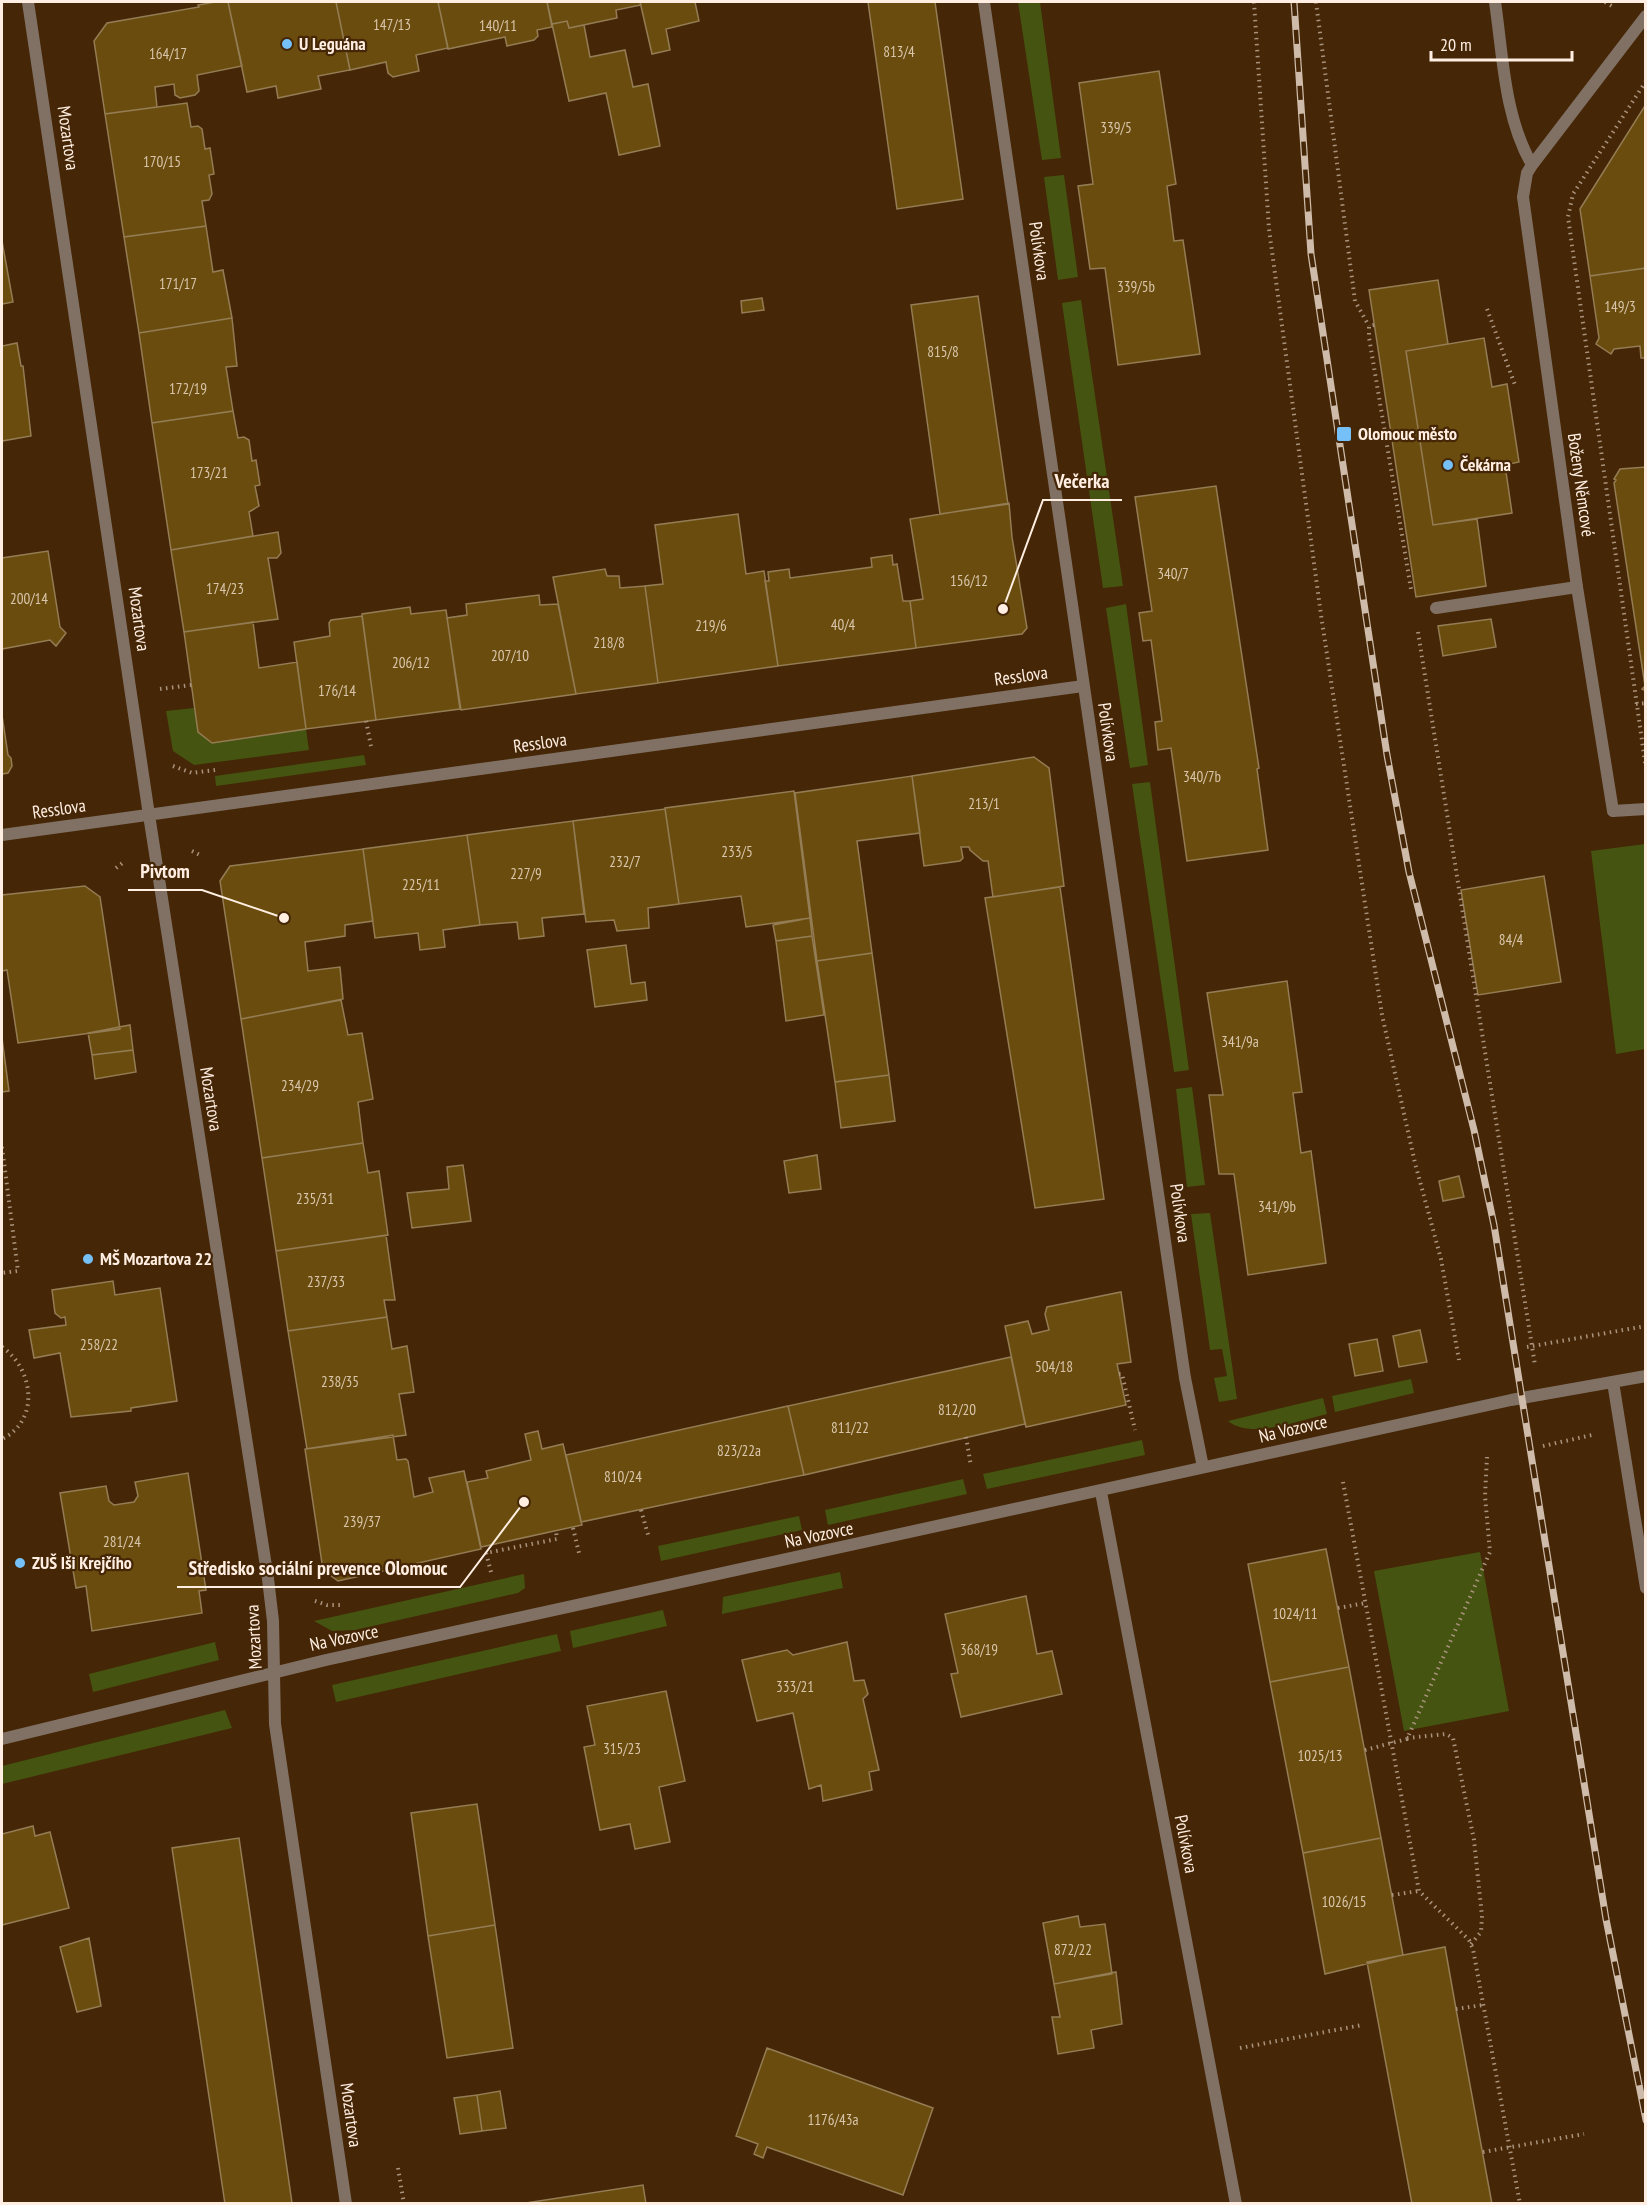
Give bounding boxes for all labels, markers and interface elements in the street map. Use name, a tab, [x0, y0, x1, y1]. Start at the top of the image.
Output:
house number: 147/13	[373, 15, 411, 34]
house number: 140/11	[479, 16, 517, 35]
scale bar	[1431, 24, 1572, 62]
place label: U Leguána	[299, 32, 366, 55]
text: 20 m	[1440, 33, 1472, 56]
marker: U Leguána	[280, 37, 294, 51]
house number: 813/4	[883, 42, 915, 61]
house number: 164/17	[149, 44, 187, 63]
street label: Mozartova	[53, 104, 84, 172]
house number: 339/5	[1100, 118, 1132, 137]
house number: 170/15	[143, 152, 181, 171]
street label: Polívkova	[1024, 220, 1055, 282]
house number: 171/17	[159, 274, 197, 293]
house number: 339/5b	[1117, 277, 1155, 296]
house number: 149/3	[1604, 297, 1636, 316]
house number: 815/8	[927, 342, 959, 361]
house number: 172/19	[169, 379, 207, 398]
place label: Olomouc město	[1358, 422, 1457, 445]
marker: Olomouc město	[1335, 425, 1353, 443]
street label: Boženy Němcové	[1563, 432, 1600, 538]
place label: Čekárna	[1460, 453, 1511, 476]
marker: Čekárna	[1441, 458, 1455, 472]
callout: Večerka	[1043, 462, 1122, 500]
house number: 173/21	[190, 463, 228, 482]
text: Večerka	[1053, 468, 1110, 494]
house number: 340/7	[1157, 564, 1189, 583]
house number: 156/12	[950, 571, 988, 590]
house number: 174/23	[206, 579, 244, 598]
street label: Mozartova	[124, 585, 155, 653]
house number: 200/14	[10, 589, 48, 608]
house number: 40/4	[831, 615, 856, 634]
house number: 219/6	[695, 616, 727, 635]
house number: 218/8	[593, 633, 625, 652]
house number: 207/10	[491, 646, 529, 665]
house number: 206/12	[392, 653, 430, 672]
street label: Resslova	[993, 660, 1049, 691]
house number: 176/14	[318, 681, 356, 700]
street label: Polívkova	[1093, 701, 1124, 763]
street label: Resslova	[512, 727, 568, 758]
house number: 340/7b	[1183, 767, 1221, 786]
street label: Resslova	[31, 793, 87, 824]
house number: 213/1	[968, 794, 1000, 813]
house number: 233/5	[721, 842, 753, 861]
callout: Pivtom	[128, 852, 202, 890]
house number: 232/7	[609, 852, 641, 871]
text: Pivtom	[140, 858, 190, 884]
house number: 227/9	[510, 864, 542, 883]
house number: 225/11	[402, 875, 440, 894]
house number: 84/4	[1499, 930, 1524, 949]
house number: 341/9a	[1221, 1032, 1259, 1051]
street label: Mozartova	[195, 1065, 228, 1133]
house number: 234/29	[281, 1076, 319, 1095]
street label: Polívkova	[1165, 1182, 1196, 1244]
house number: 235/31	[296, 1189, 334, 1208]
house number: 341/9b	[1258, 1197, 1296, 1216]
place label: MŠ Mozartova 22	[100, 1247, 212, 1270]
marker: MŠ Mozartova 22	[81, 1252, 95, 1266]
house number: 237/33	[307, 1272, 345, 1291]
house number: 258/22	[80, 1335, 118, 1354]
house number: 504/18	[1035, 1357, 1073, 1376]
house number: 238/35	[321, 1372, 359, 1391]
house number: 812/20	[938, 1400, 976, 1419]
street label: Na Vozovce	[1256, 1409, 1329, 1448]
house number: 811/22	[831, 1418, 869, 1437]
house number: 823/22a	[717, 1441, 761, 1460]
house number: 810/24	[604, 1467, 642, 1486]
house number: 239/37	[343, 1512, 381, 1531]
street label: Na Vozovce	[782, 1516, 855, 1553]
house number: 281/24	[103, 1532, 141, 1551]
callout: Středisko sociální prevence Olomouc	[177, 1549, 460, 1587]
place label: ZUŠ Iši Krejčího	[32, 1551, 132, 1574]
text: Středisko sociální prevence Olomouc	[188, 1555, 448, 1581]
marker: ZUŠ Iši Krejčího	[13, 1556, 27, 1570]
street label: Mozartova	[240, 1604, 267, 1670]
house number: 1024/11	[1273, 1604, 1317, 1623]
street label: Na Vozovce	[307, 1619, 380, 1656]
house number: 368/19	[960, 1640, 998, 1659]
house number: 333/21	[776, 1677, 814, 1696]
house number: 315/23	[603, 1739, 641, 1758]
house number: 1025/13	[1298, 1746, 1342, 1765]
street label: Polívkova	[1170, 1813, 1203, 1875]
house number: 1026/15	[1322, 1892, 1366, 1911]
house number: 872/22	[1054, 1940, 1092, 1959]
street label: Mozartova	[336, 2081, 367, 2149]
house number: 1176/43a	[808, 2110, 858, 2129]

